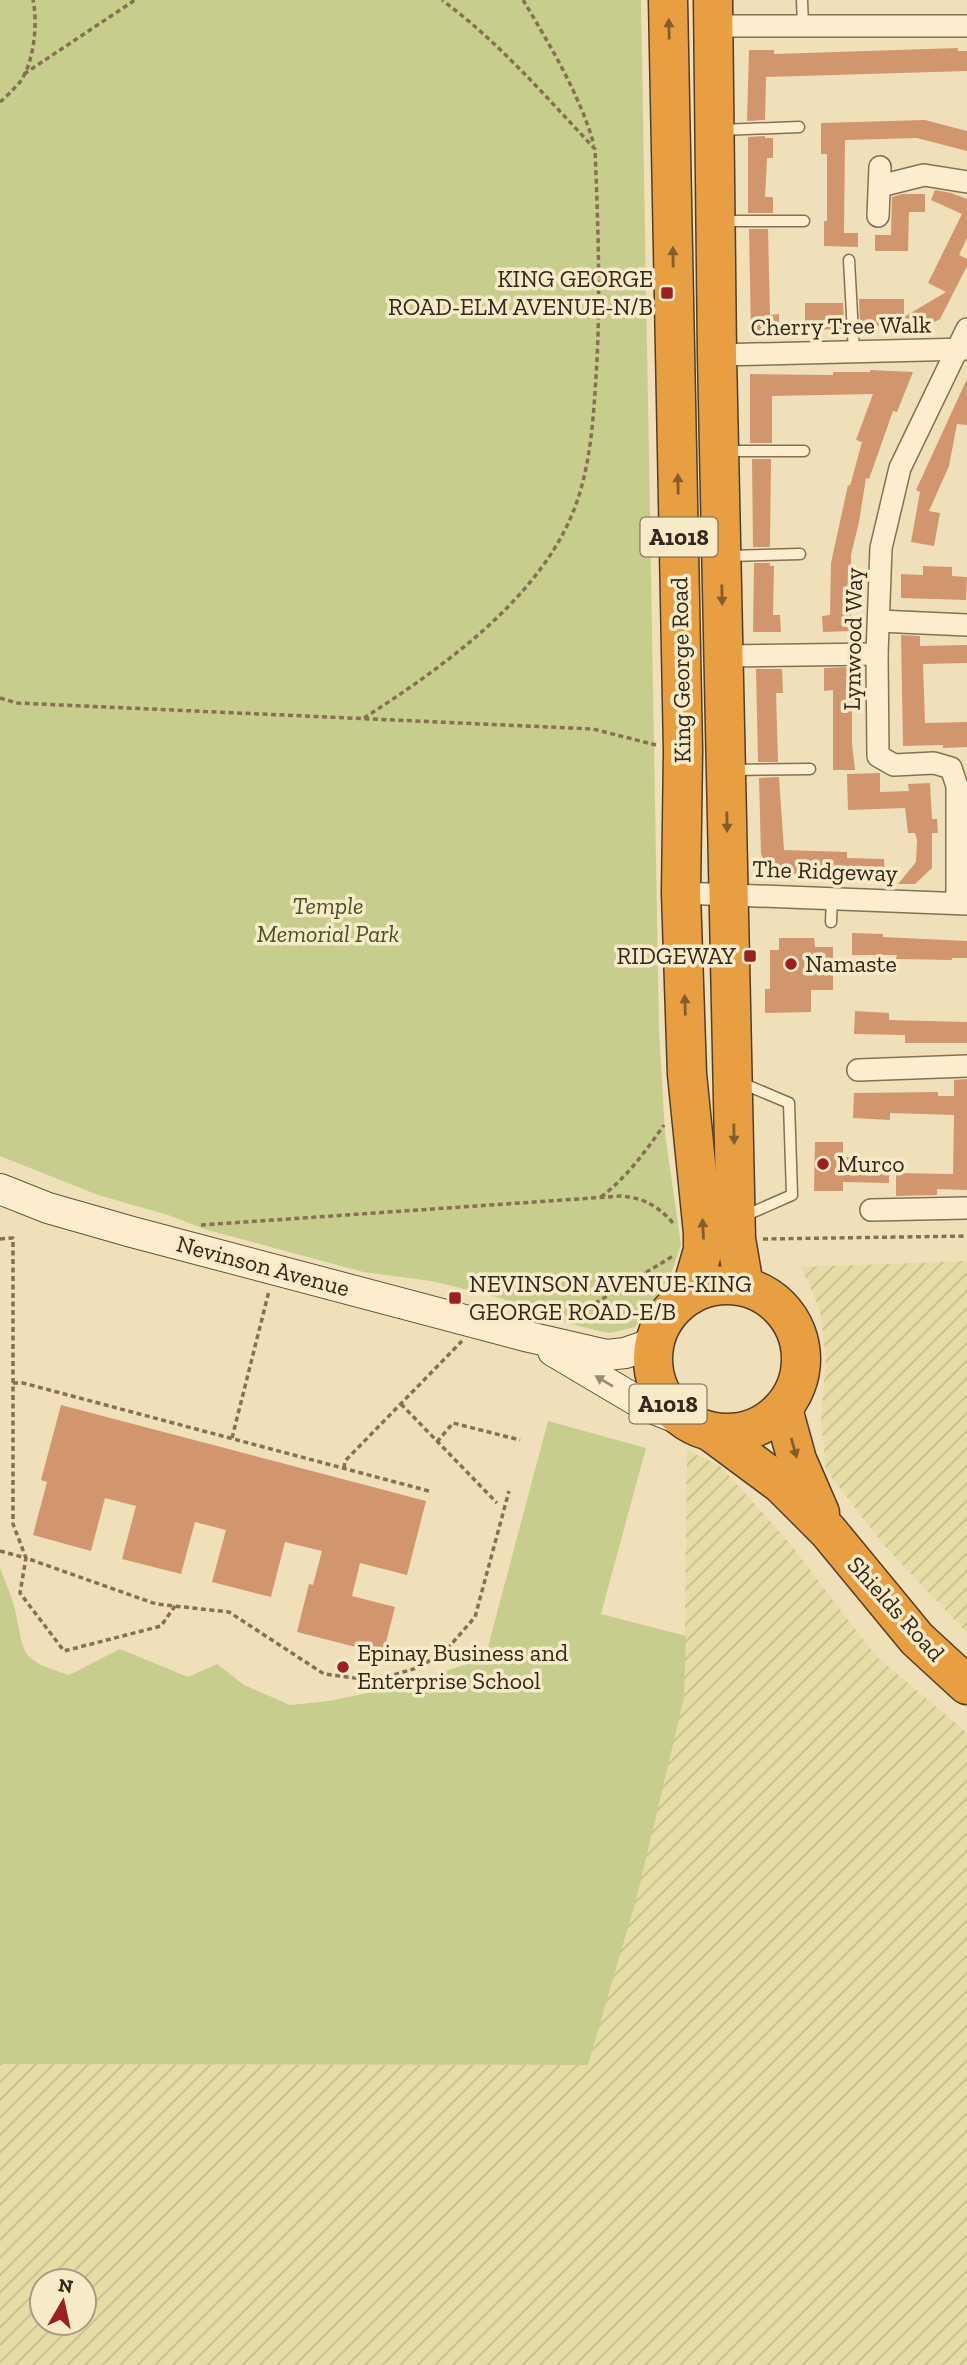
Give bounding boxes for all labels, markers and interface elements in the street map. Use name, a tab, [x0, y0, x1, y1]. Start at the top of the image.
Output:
one-way arrow	[663, 18, 675, 40]
one-way arrow	[667, 245, 679, 267]
place label: KING GEORGE ROAD-ELM AVENUE-N/B	[388, 264, 653, 321]
marker: KING GEORGE ROAD-ELM AVENUE-N/B	[659, 285, 675, 301]
street label: Cherry Tree Walk	[750, 309, 932, 342]
one-way arrow	[672, 473, 683, 495]
road number: A1018	[640, 517, 718, 556]
street label: Lynwood Way	[837, 567, 868, 711]
street label: King George Road	[664, 577, 697, 763]
one-way arrow	[717, 584, 728, 606]
one-way arrow	[721, 811, 732, 833]
street label: The Ridgeway	[752, 853, 899, 888]
park label: Temple Memorial Park	[257, 891, 400, 948]
place label: RIDGEWAY	[616, 941, 736, 970]
marker: RIDGEWAY	[742, 948, 758, 964]
place label: Namaste	[805, 949, 897, 978]
marker: Namaste	[783, 956, 799, 972]
one-way arrow	[679, 994, 691, 1016]
one-way arrow	[728, 1123, 740, 1145]
place label: Murco	[837, 1149, 905, 1178]
marker: Murco	[815, 1156, 831, 1172]
one-way arrow	[697, 1217, 708, 1239]
street label: Nevinson Avenue	[173, 1228, 353, 1303]
place label: NEVINSON AVENUE-KING GEORGE ROAD-E/B	[469, 1269, 752, 1326]
marker: NEVINSON AVENUE-KING GEORGE ROAD-E/B	[447, 1290, 463, 1306]
one-way arrow	[594, 1376, 614, 1388]
road number: A1018	[630, 1385, 706, 1424]
one-way arrow	[789, 1438, 800, 1460]
street label: Shields Road	[842, 1550, 951, 1667]
place label: Epinay Business and Enterprise School	[357, 1638, 568, 1695]
marker: Epinay Business and Enterprise School	[335, 1659, 351, 1675]
north arrow	[28, 2267, 98, 2337]
text: N	[57, 2273, 75, 2298]

